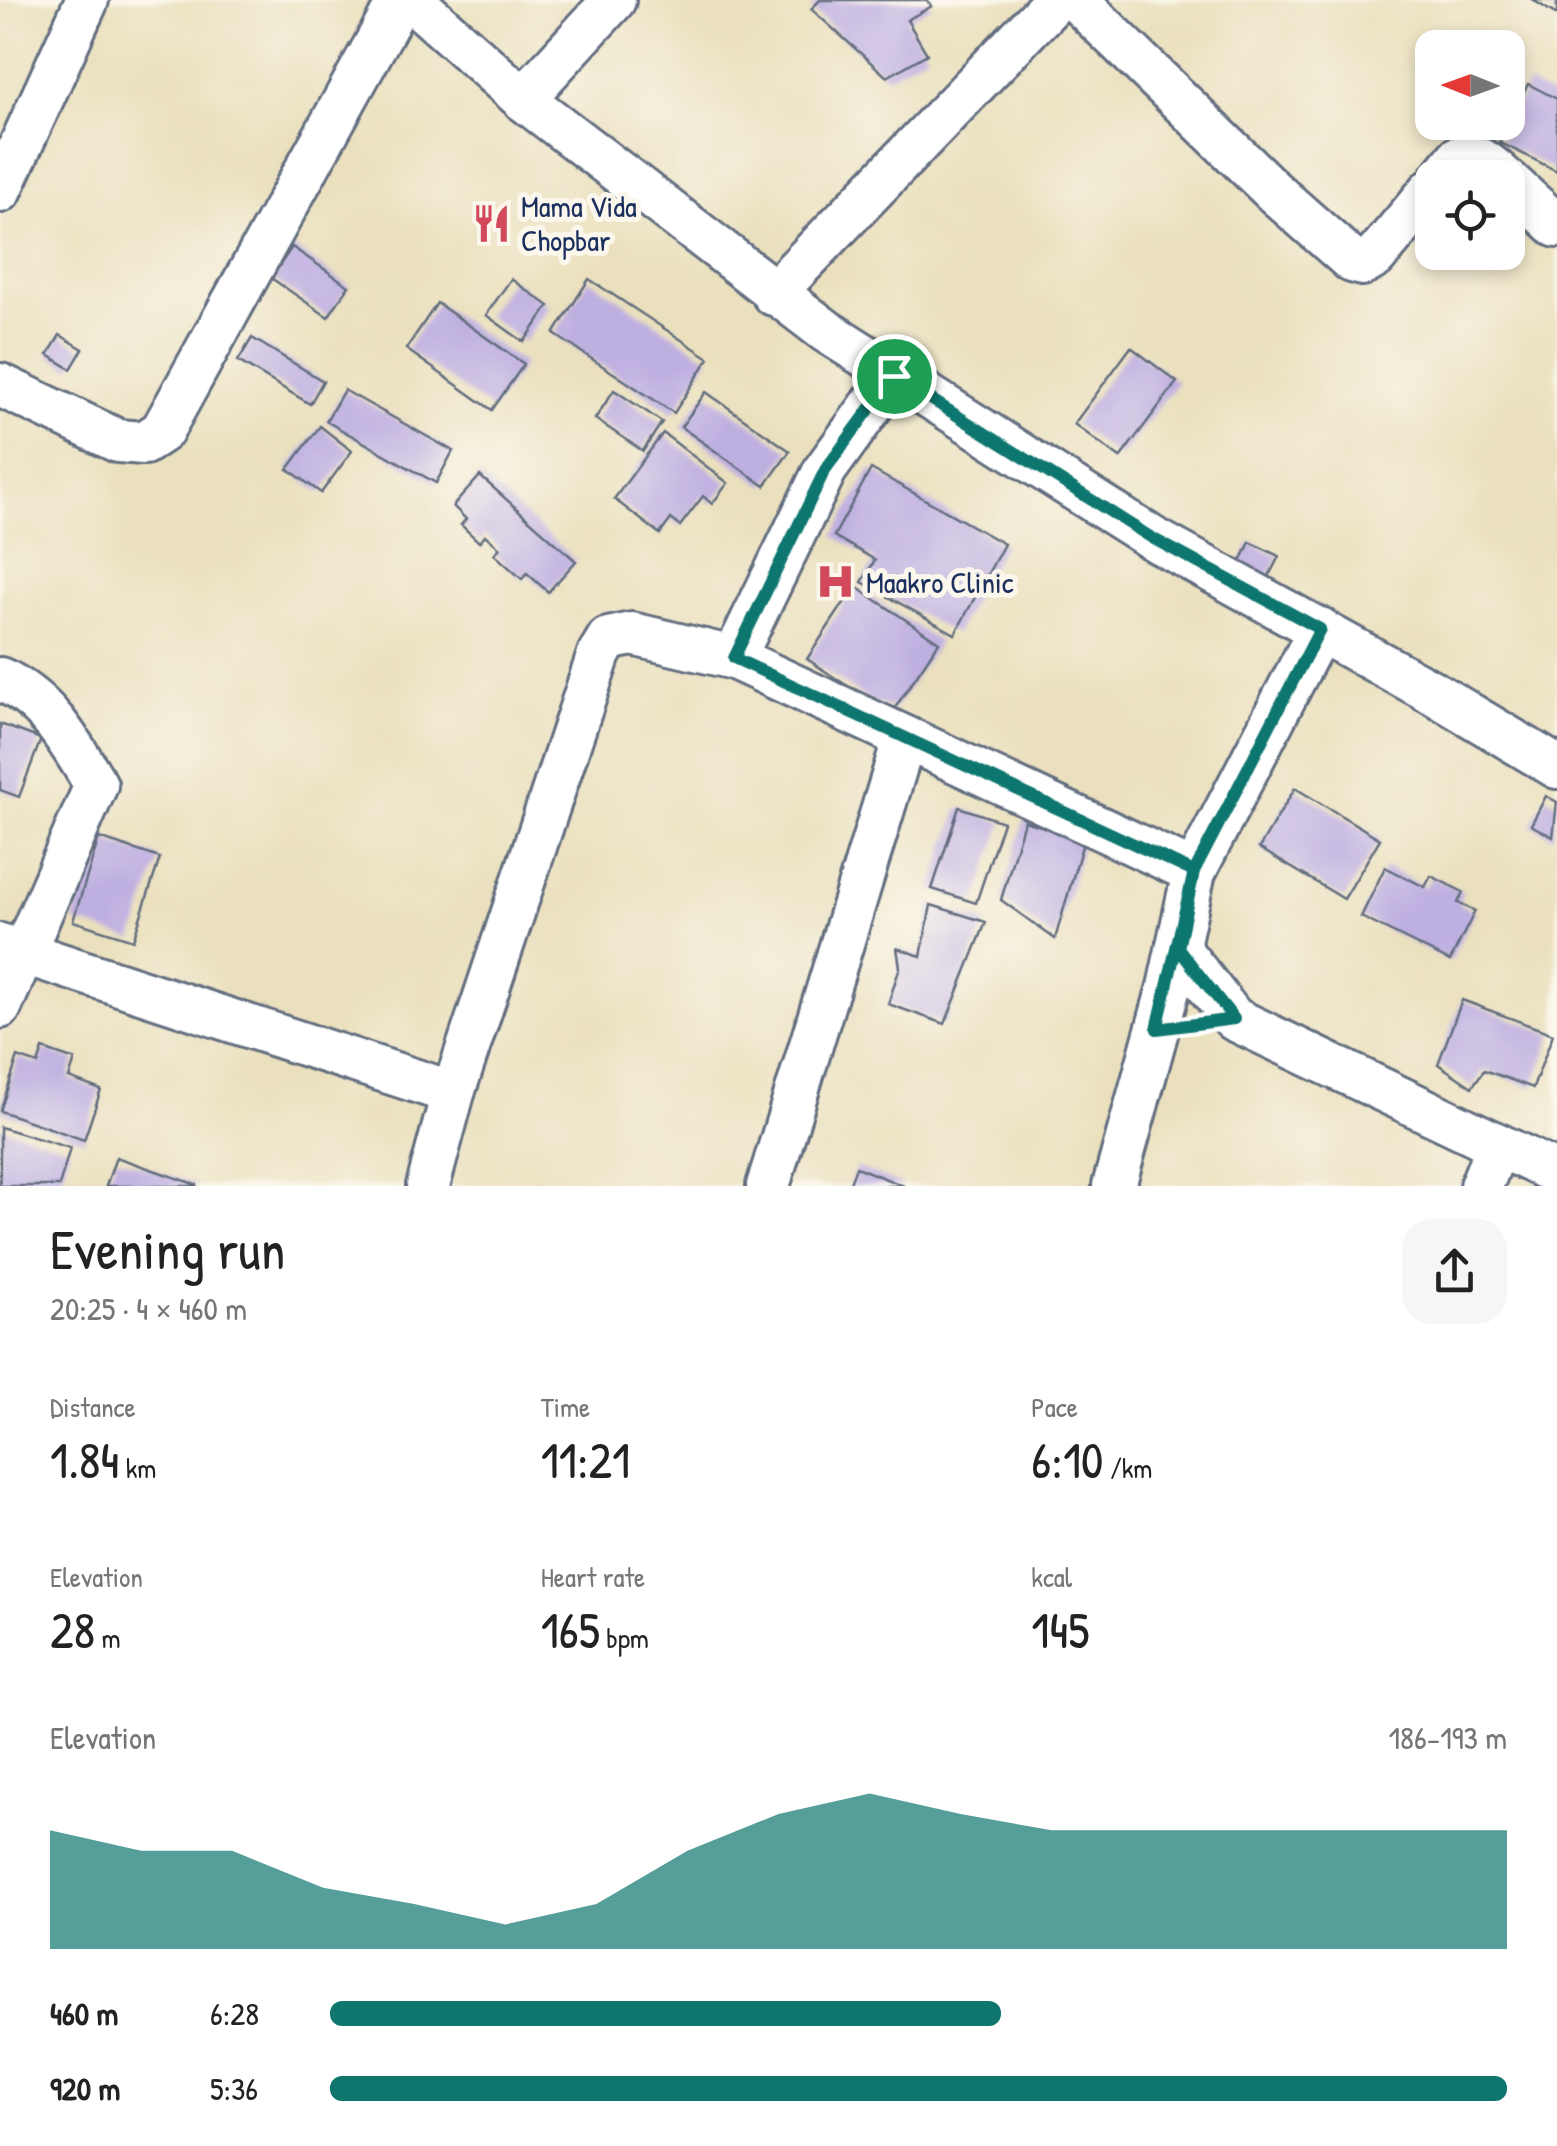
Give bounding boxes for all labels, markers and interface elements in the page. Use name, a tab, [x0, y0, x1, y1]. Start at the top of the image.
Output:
north arrow	[1415, 30, 1525, 140]
map controls	[1415, 30, 1525, 270]
button: locate	[1415, 160, 1525, 270]
place label: Mama Vida Chopbar	[521, 186, 637, 260]
restaurant icon: Mama Vida Chopbar	[470, 202, 512, 244]
pin	[852, 334, 937, 419]
icon: arrive	[867, 349, 922, 404]
hospital icon: Maakro Clinic	[815, 561, 857, 603]
place label: Maakro Clinic	[866, 562, 1014, 602]
text: Evening run	[50, 1212, 285, 1286]
button: share	[1402, 1219, 1507, 1324]
text: 20:25 · 4 × 460 m	[50, 1287, 247, 1330]
text: Distance	[50, 1388, 136, 1426]
text: Time	[541, 1388, 590, 1426]
text: Pace	[1031, 1388, 1078, 1426]
text: 1.84	[50, 1426, 119, 1494]
text: 11:21	[541, 1426, 630, 1494]
text: 6:10	[1031, 1426, 1103, 1494]
text: km	[119, 1449, 156, 1487]
text: /km	[1103, 1449, 1152, 1487]
text: Elevation	[50, 1558, 143, 1596]
text: Heart rate	[541, 1558, 645, 1596]
text: kcal	[1031, 1558, 1072, 1596]
text: 28	[50, 1596, 95, 1664]
text: 165	[541, 1596, 600, 1664]
text: 145	[1031, 1596, 1089, 1664]
text: m	[95, 1619, 121, 1657]
text: bpm	[600, 1619, 649, 1657]
text: Elevation	[50, 1716, 156, 1759]
text: 186–193 m	[1389, 1716, 1507, 1759]
text: 460 m	[50, 1992, 118, 2035]
text: 6:28	[210, 1992, 259, 2035]
text: 920 m	[50, 2067, 120, 2110]
text: 5:36	[210, 2067, 258, 2110]

